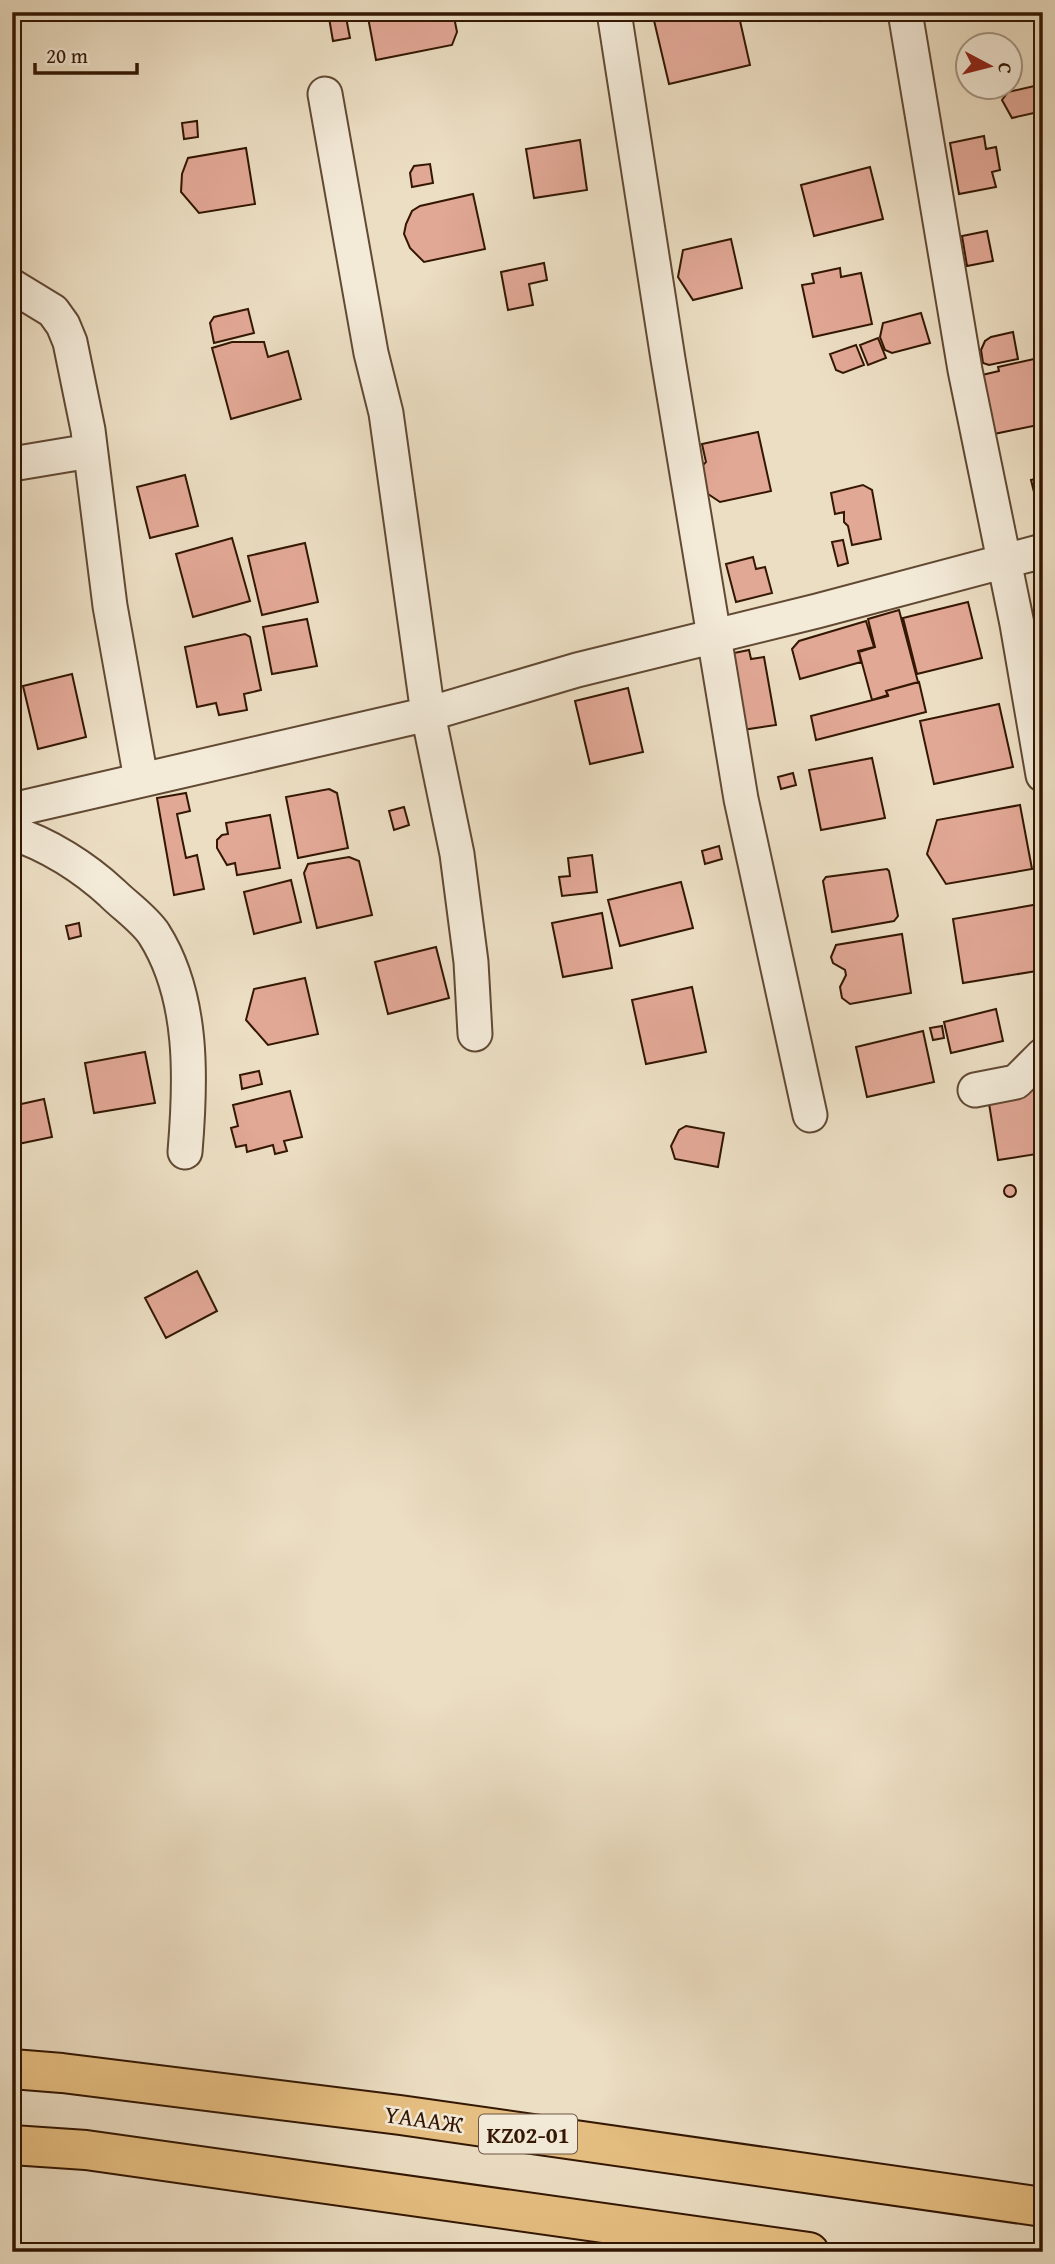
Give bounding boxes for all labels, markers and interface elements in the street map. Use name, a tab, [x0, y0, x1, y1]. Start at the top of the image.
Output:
scale bar	[35, 32, 136, 76]
north arrow	[954, 32, 1024, 102]
text: 20 m	[46, 40, 88, 71]
text: С	[991, 61, 1020, 75]
street label: ҮАААЖ	[382, 2096, 466, 2142]
road number: KZ02-01	[479, 2114, 577, 2154]

